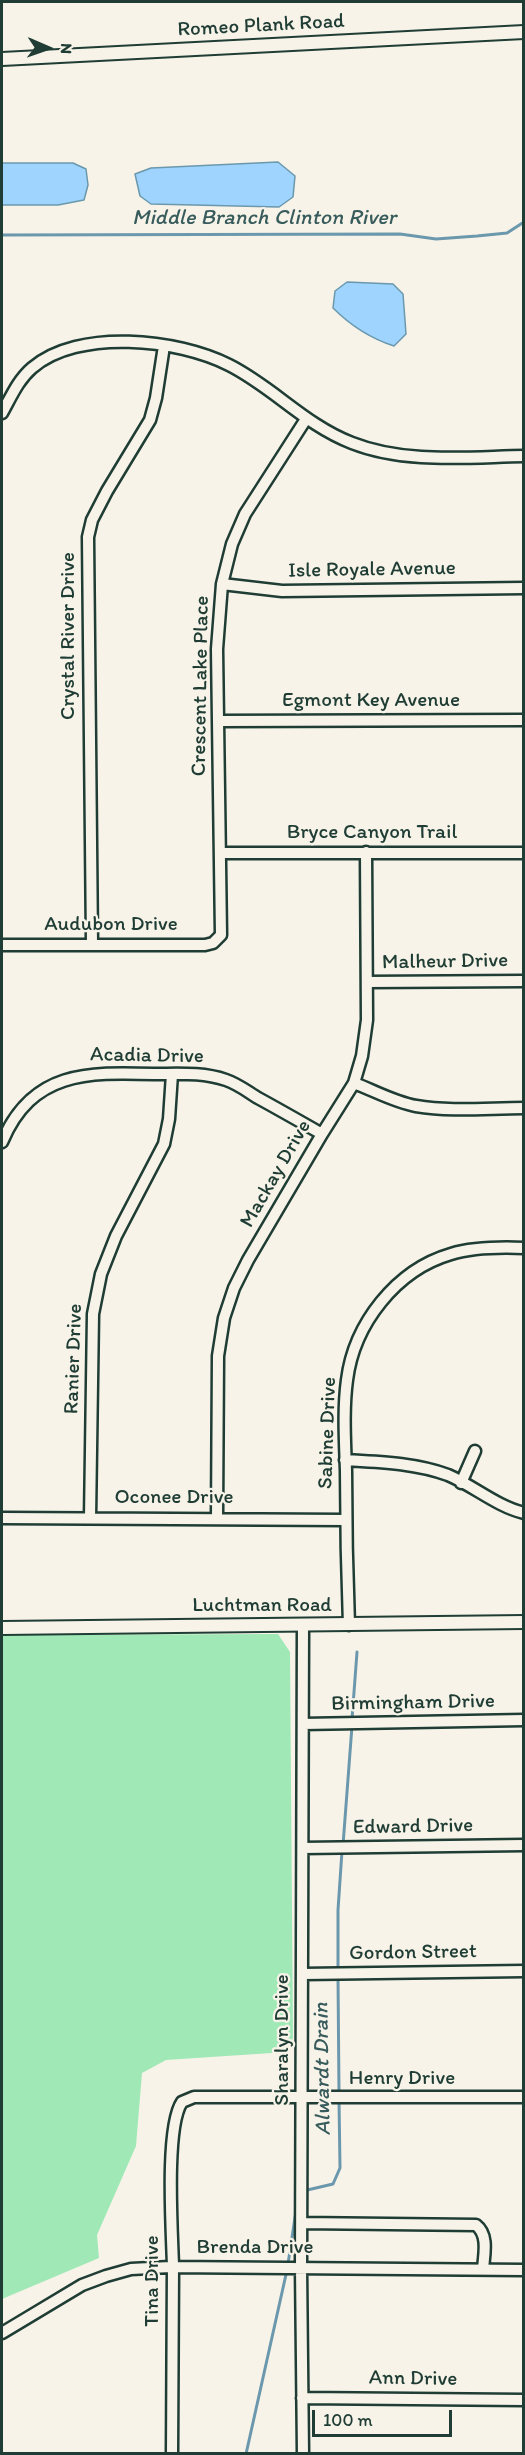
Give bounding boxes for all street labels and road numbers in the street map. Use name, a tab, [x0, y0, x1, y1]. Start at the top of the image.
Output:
street label: Romeo Plank Road	[177, 9, 345, 43]
street label: Crystal River Drive	[56, 552, 82, 720]
street label: Isle Royale Avenue	[288, 556, 456, 584]
street label: Crescent Lake Place	[187, 595, 215, 777]
street label: Egmont Key Avenue	[282, 688, 460, 714]
street label: Bryce Canyon Trail	[287, 820, 457, 846]
street label: Audubon Drive	[44, 912, 178, 938]
street label: Malheur Drive	[382, 948, 508, 976]
street label: Acadia Drive	[90, 1042, 204, 1070]
street label: Mackay Drive	[235, 1116, 317, 1232]
street label: Ranier Drive	[59, 1303, 89, 1415]
street label: Sabine Drive	[313, 1376, 343, 1490]
street label: Oconee Drive	[114, 1485, 234, 1511]
street label: Luchtman Road	[192, 1593, 332, 1619]
street label: Birmingham Drive	[331, 1689, 495, 1717]
street label: Edward Drive	[353, 1813, 473, 1841]
street label: Gordon Street	[349, 1939, 477, 1967]
street label: Sharalyn Drive	[270, 1974, 296, 2106]
street label: Henry Drive	[349, 2066, 455, 2092]
street label: Tina Drive	[140, 2235, 166, 2327]
street label: Brenda Drive	[197, 2235, 313, 2261]
street label: Ann Drive	[369, 2366, 457, 2392]

